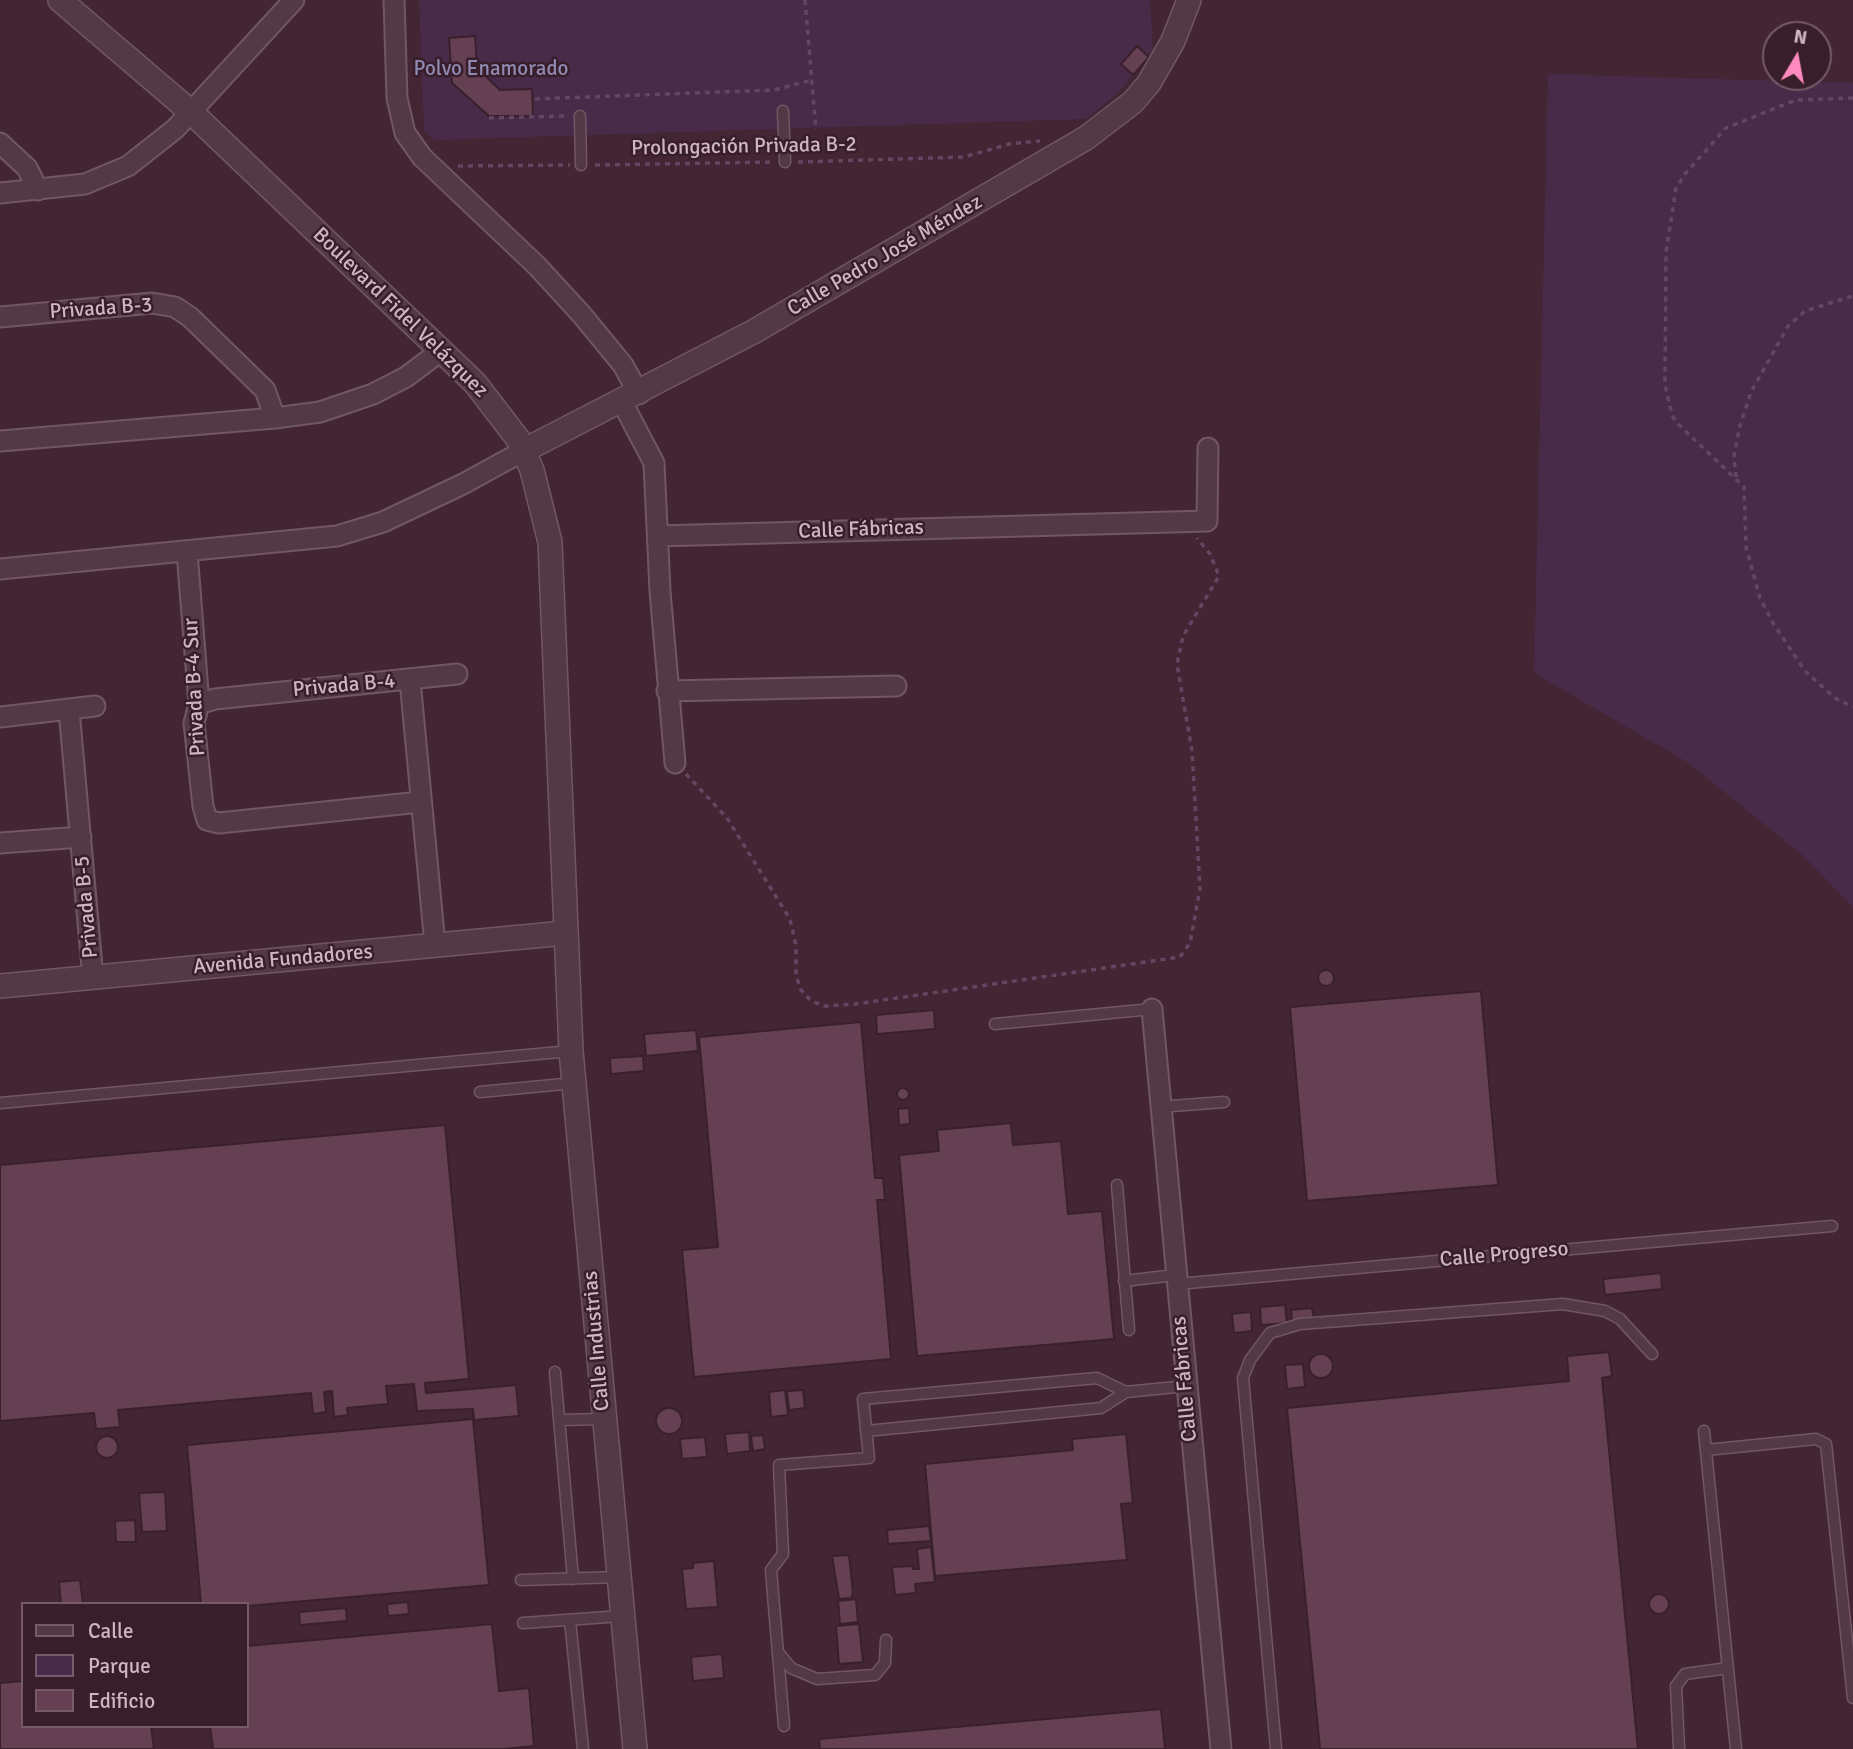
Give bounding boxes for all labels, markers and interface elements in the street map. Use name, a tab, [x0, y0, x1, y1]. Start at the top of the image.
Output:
north arrow	[1762, 21, 1832, 91]
text: N	[1792, 24, 1809, 50]
park label: Polvo Enamorado	[414, 56, 568, 82]
street label: Prolongación Privada B-2	[631, 132, 857, 162]
street label: Calle Pedro José Méndez	[783, 190, 987, 322]
street label: Boulevard Fidel Velázquez	[307, 223, 493, 403]
street label: Privada B-3	[49, 293, 153, 325]
street label: Calle Fábricas	[798, 515, 924, 545]
street label: Privada B-4 Sur	[179, 617, 211, 757]
street label: Privada B-4	[292, 669, 396, 703]
street label: Privada B-5	[70, 855, 104, 959]
street label: Avenida Fundadores	[192, 940, 374, 980]
street label: Calle Progreso	[1439, 1237, 1569, 1273]
street label: Calle Industrias	[578, 1270, 616, 1412]
street label: Calle Fábricas	[1167, 1315, 1203, 1443]
legend	[21, 1602, 248, 1728]
text: Calle	[88, 1618, 134, 1644]
text: Parque	[88, 1653, 151, 1679]
text: Edificio	[88, 1688, 155, 1714]

